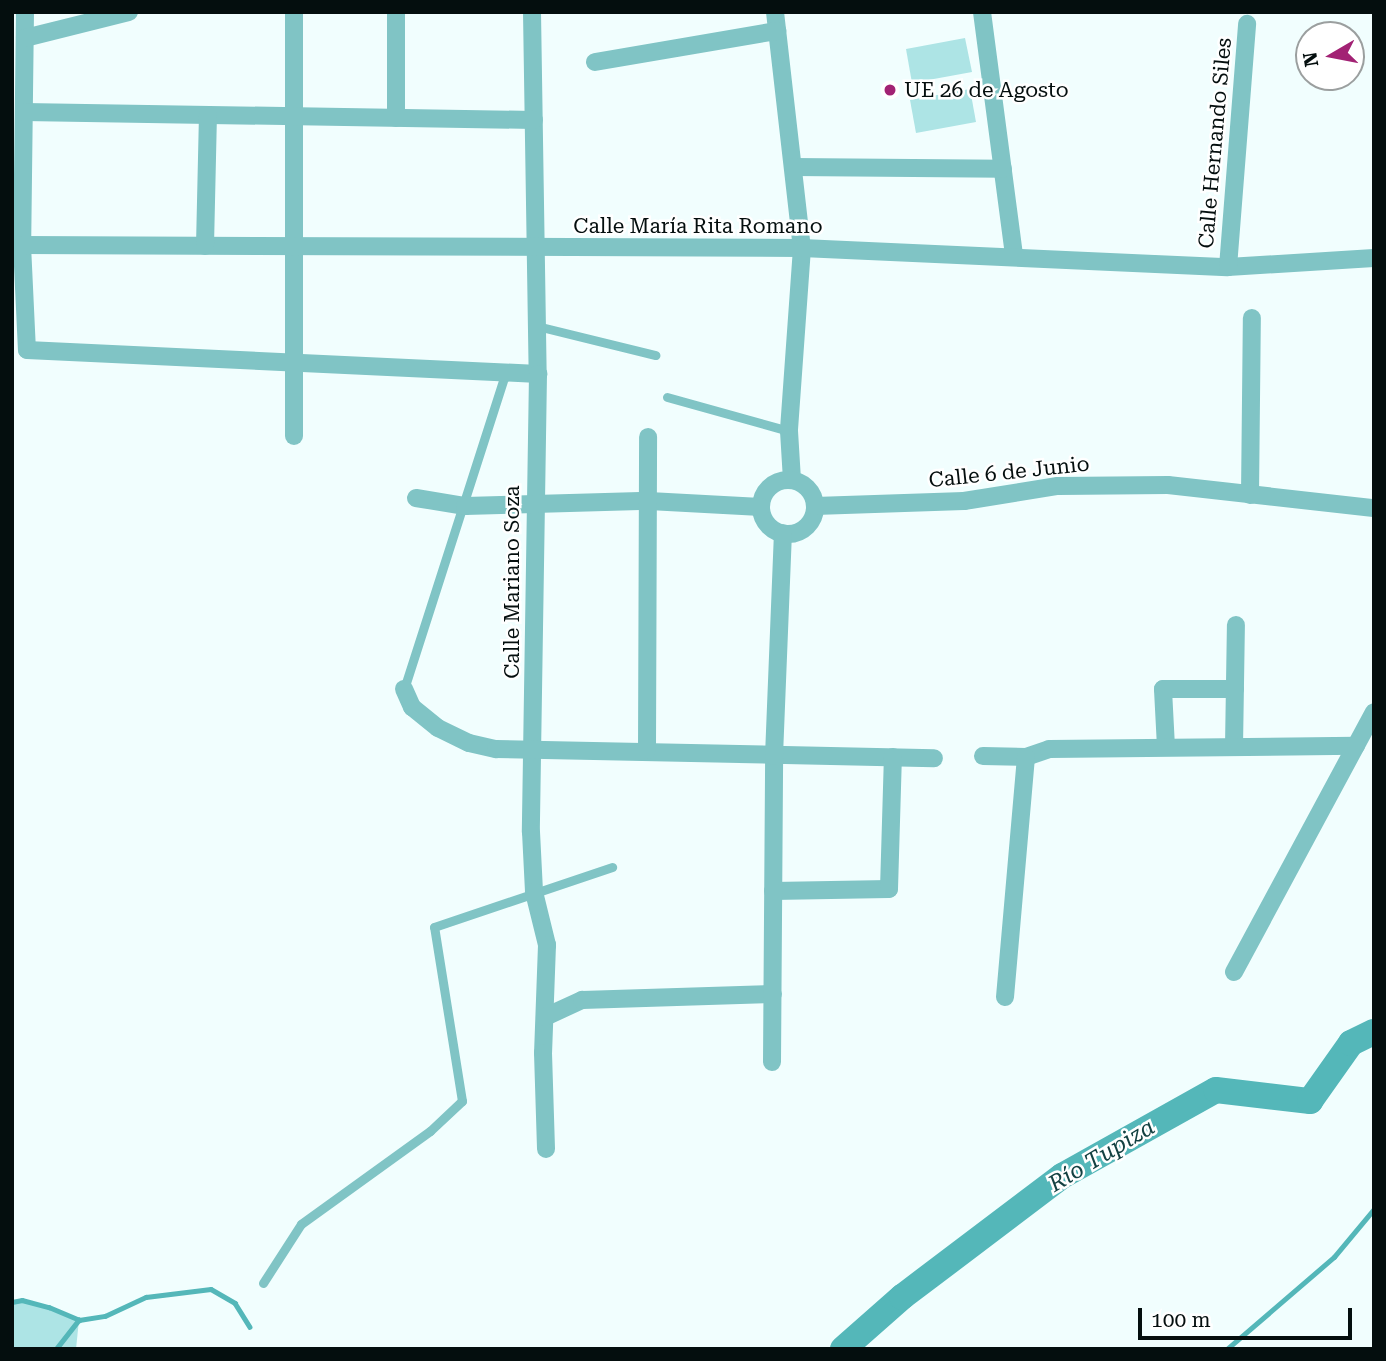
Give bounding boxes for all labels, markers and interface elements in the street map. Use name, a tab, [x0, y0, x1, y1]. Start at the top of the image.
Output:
north arrow	[1295, 21, 1365, 91]
street label: Calle Hernando Siles	[1193, 36, 1237, 250]
text: N	[1298, 50, 1323, 69]
place label: UE 26 de Agosto	[904, 77, 1069, 103]
marker: UE 26 de Agosto	[882, 82, 898, 98]
street label: Calle María Rita Romano	[573, 213, 823, 239]
street label: Calle 6 de Junio	[927, 451, 1091, 493]
street label: Calle Mariano Soza	[499, 485, 525, 679]
water label: Río Tupiza	[1044, 1114, 1160, 1198]
scale bar	[1141, 1294, 1354, 1338]
text: 100 m	[1151, 1308, 1211, 1332]

